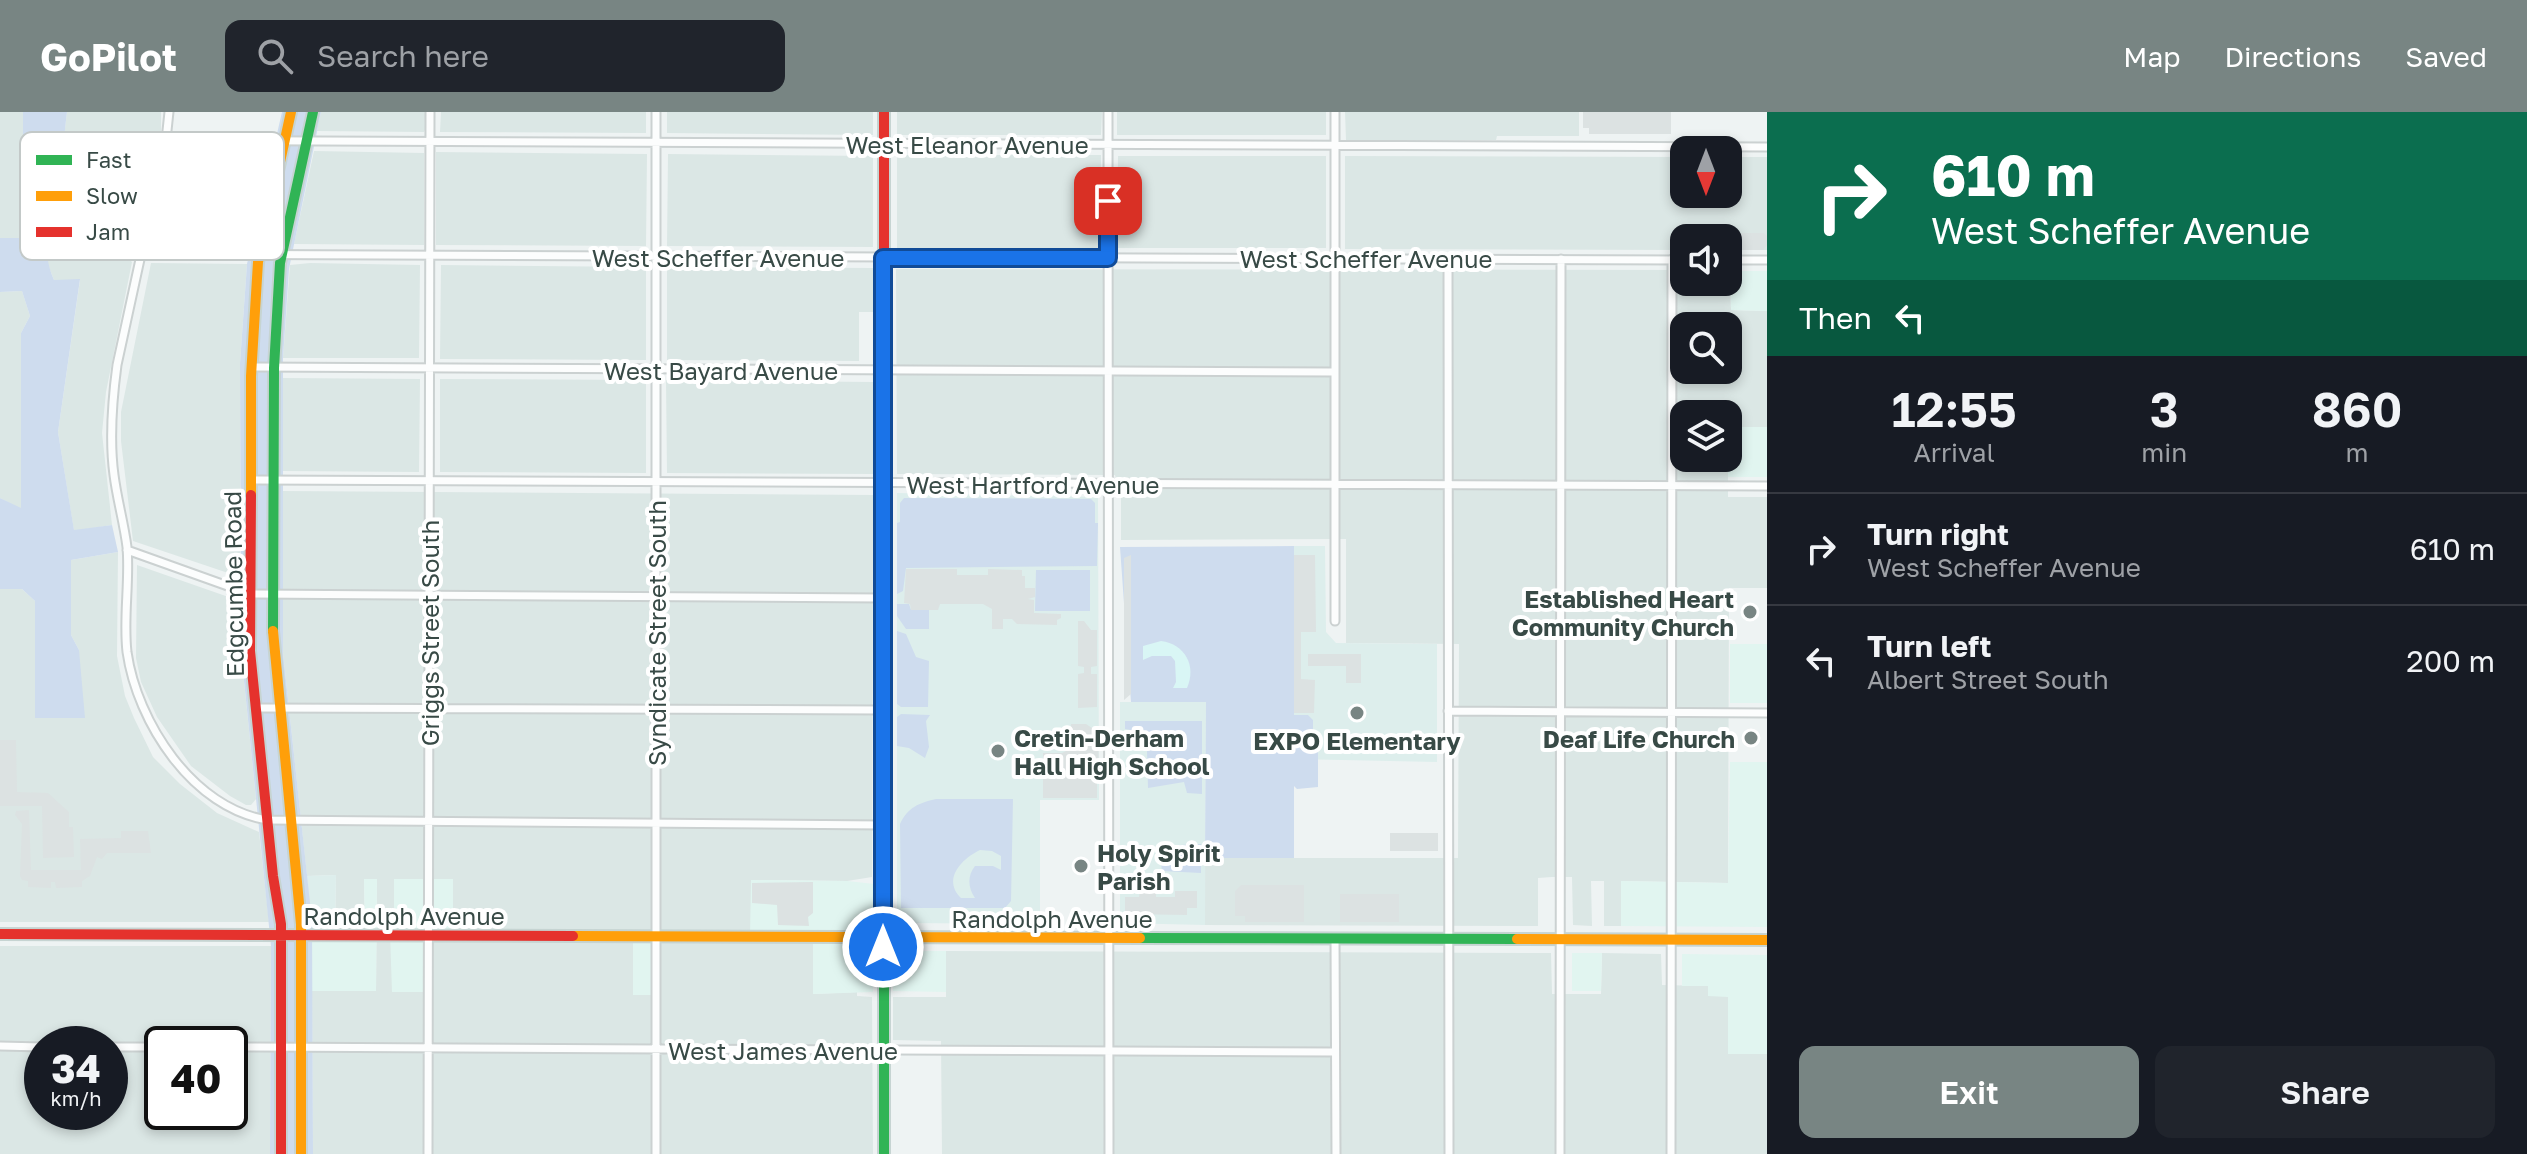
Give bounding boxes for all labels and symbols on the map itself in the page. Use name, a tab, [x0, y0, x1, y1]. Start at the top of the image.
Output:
street label: West Eleanor Avenue	[845, 130, 1089, 159]
legend	[20, 132, 284, 260]
north arrow	[1670, 136, 1742, 208]
text: Fast	[86, 146, 132, 173]
pin	[1074, 167, 1142, 235]
text: Slow	[86, 182, 138, 209]
text: Jam	[86, 218, 130, 245]
street label: West Scheffer Avenue	[592, 243, 844, 272]
street label: West Scheffer Avenue	[1240, 244, 1492, 273]
street label: West Bayard Avenue	[604, 356, 838, 385]
street label: West Hartford Avenue	[906, 470, 1160, 499]
street label: Edgcumbe Road	[217, 491, 249, 677]
street label: Syndicate Street South	[642, 500, 671, 766]
street label: Griggs Street South	[415, 520, 444, 746]
place label: Established Heart Community Church	[1512, 584, 1734, 641]
marker: Established Heart Community Church	[1741, 603, 1759, 621]
marker: EXPO Elementary	[1348, 704, 1366, 722]
place label: Cretin-Derham Hall High School	[1014, 723, 1210, 780]
place label: Deaf Life Church	[1543, 724, 1735, 753]
place label: EXPO Elementary	[1253, 726, 1461, 755]
marker: Deaf Life Church	[1742, 729, 1760, 747]
marker: Cretin-Derham Hall High School	[989, 742, 1007, 760]
place label: Holy Spirit Parish	[1097, 838, 1221, 895]
marker: Holy Spirit Parish	[1072, 857, 1090, 875]
street label: Randolph Avenue	[303, 901, 505, 930]
street label: Randolph Avenue	[951, 904, 1153, 933]
position arrow	[841, 905, 925, 989]
speed limit sign: 40	[144, 1026, 248, 1130]
street label: West James Avenue	[668, 1036, 898, 1065]

